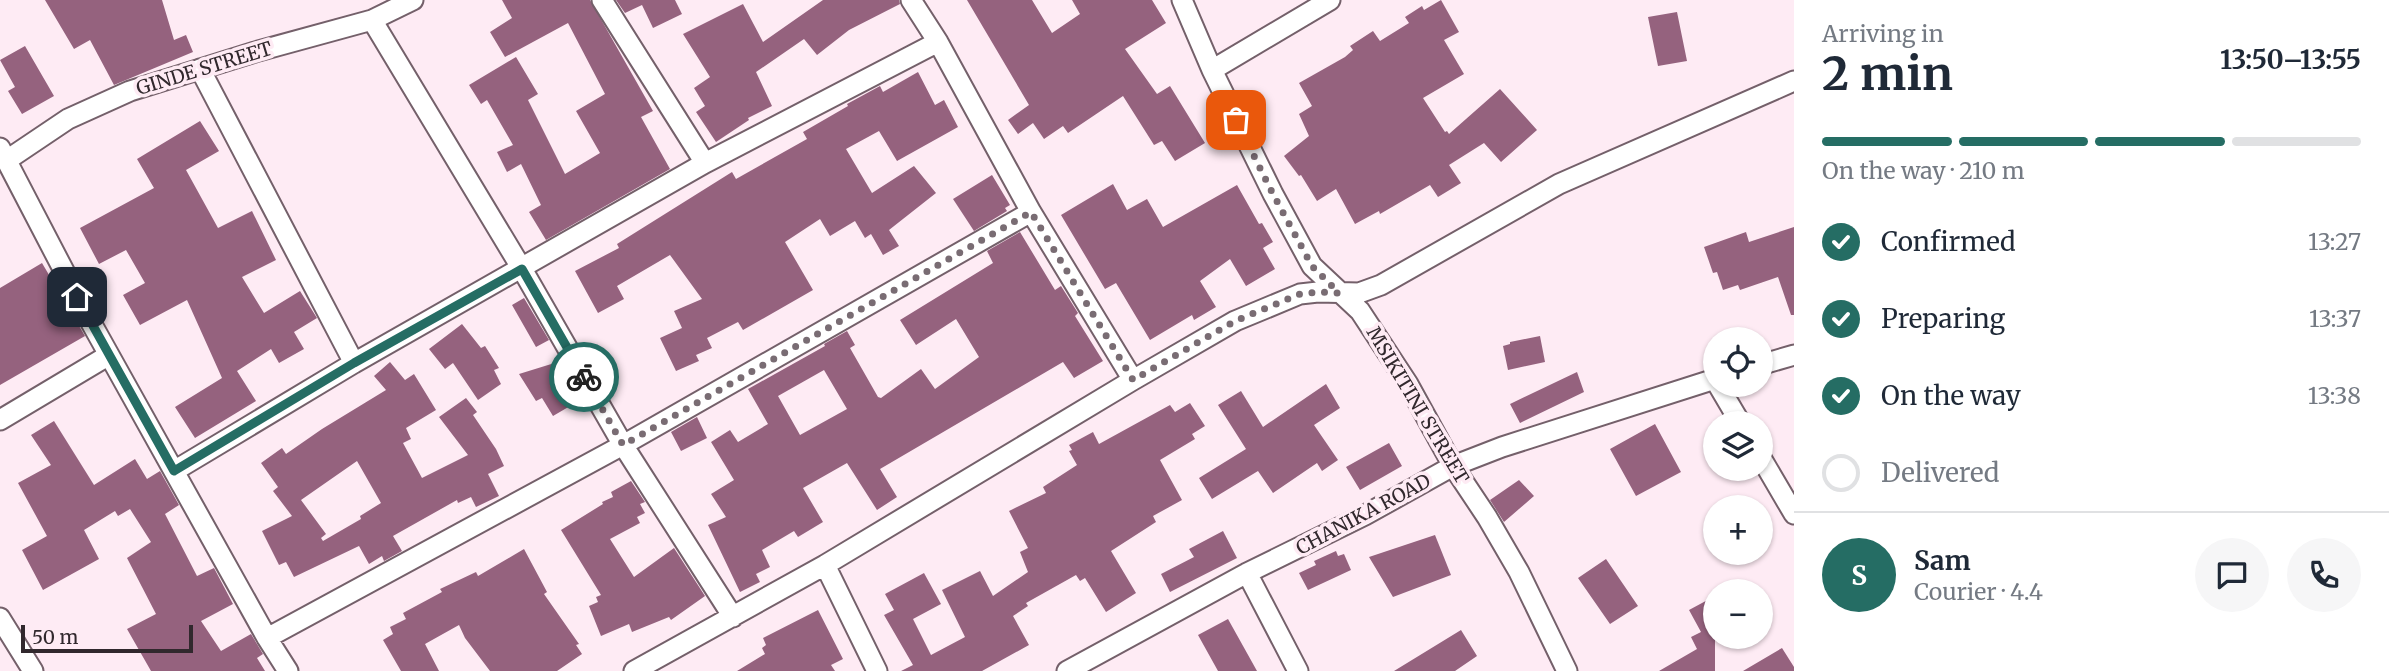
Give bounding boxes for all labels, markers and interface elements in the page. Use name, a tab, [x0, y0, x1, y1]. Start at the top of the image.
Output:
text: Arriving in	[1822, 19, 1944, 48]
street label: GINDE STREET	[133, 36, 275, 100]
text: 13:50–13:55	[2220, 43, 2361, 76]
text: 2 min	[1822, 45, 1953, 103]
pin	[1206, 90, 1266, 150]
icon: bag	[1217, 101, 1255, 139]
text: On the way · 210 m	[1822, 156, 2025, 185]
icon: check	[1822, 223, 1860, 261]
text: Confirmed	[1881, 225, 2016, 258]
text: 13:27	[2308, 227, 2361, 256]
pin	[47, 267, 107, 327]
icon: home	[58, 278, 96, 316]
icon: check	[1822, 300, 1860, 338]
text: Preparing	[1881, 302, 2005, 335]
text: 13:37	[2309, 304, 2361, 333]
street label: MSIKITINI STREET	[1362, 322, 1474, 488]
map controls	[1703, 327, 1773, 649]
button: locate	[1703, 327, 1773, 397]
courier	[549, 342, 619, 412]
icon: bike	[565, 358, 603, 396]
icon: check	[1822, 377, 1860, 415]
text: On the way	[1881, 379, 2021, 412]
text: 13:38	[2308, 381, 2361, 410]
button: layers	[1703, 411, 1773, 481]
text: Delivered	[1881, 456, 2000, 489]
street label: CHANIKA ROAD	[1292, 468, 1434, 560]
button: +	[1703, 495, 1773, 565]
button: chat	[2195, 538, 2269, 612]
button: phone	[2287, 538, 2361, 612]
text: Sam	[1914, 544, 1971, 577]
text: S	[1851, 559, 1867, 592]
text: Courier · 4.4	[1914, 577, 2043, 606]
button: −	[1703, 579, 1773, 649]
scale bar	[21, 622, 192, 654]
text: 50 m	[32, 625, 78, 649]

